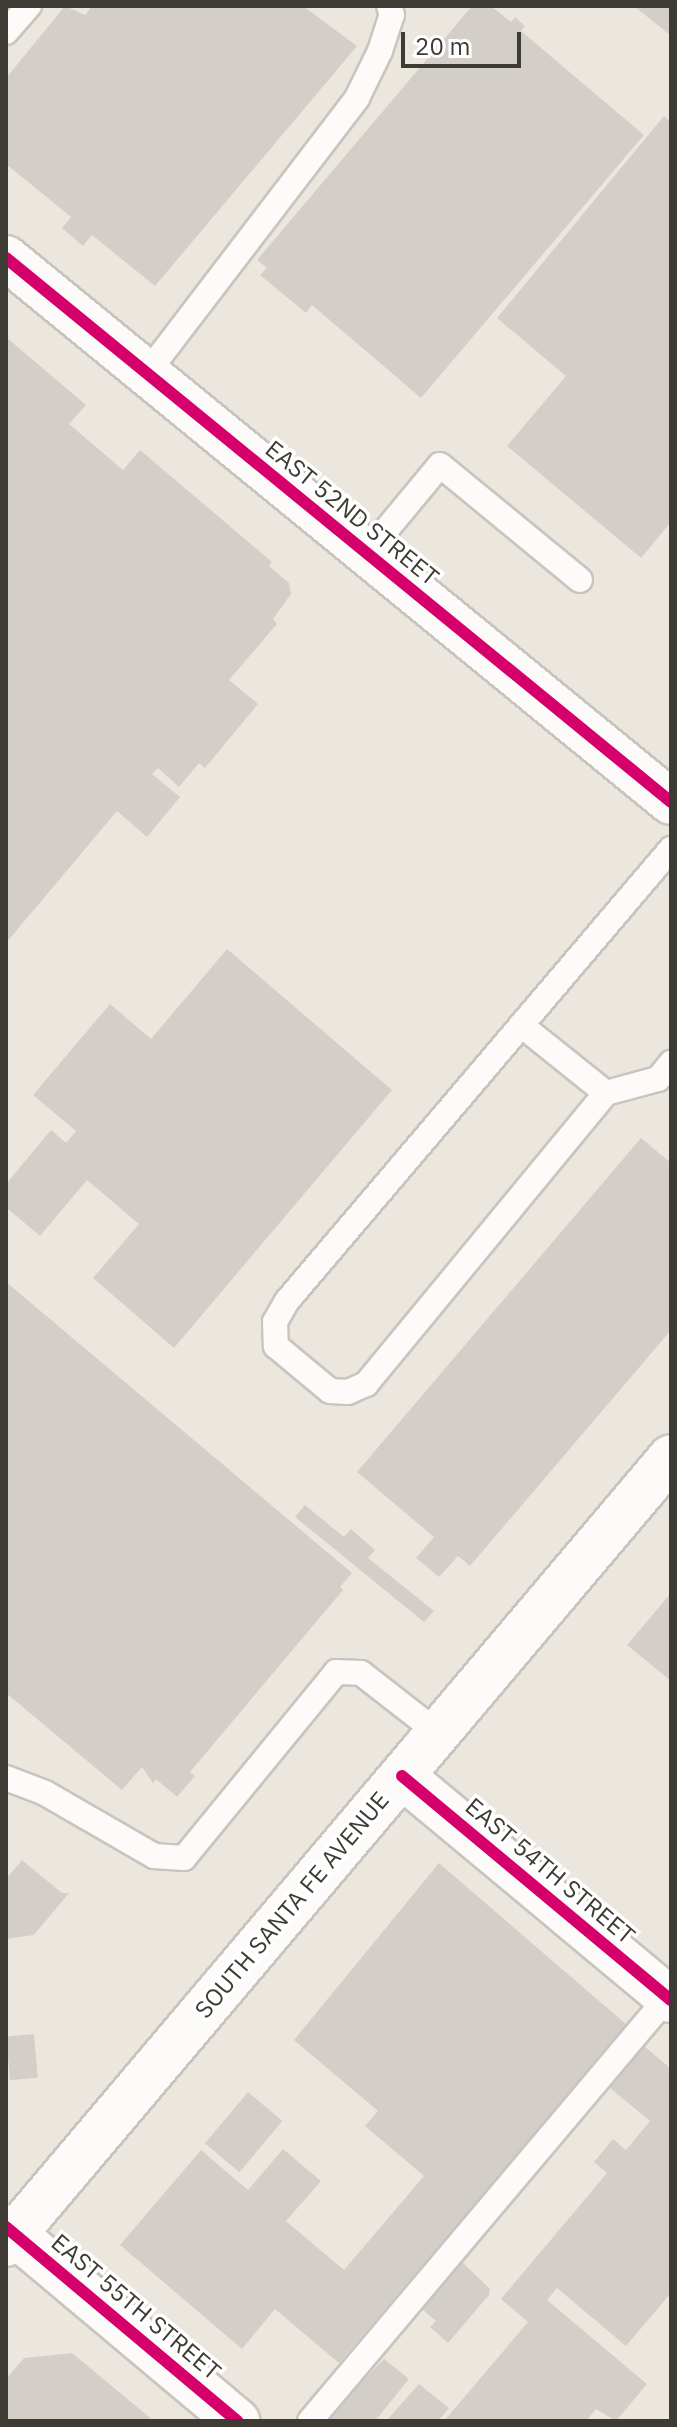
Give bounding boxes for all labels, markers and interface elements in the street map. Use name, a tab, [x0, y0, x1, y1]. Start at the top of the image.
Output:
scale bar	[405, 16, 525, 66]
text: 20 m	[415, 30, 470, 62]
street label: EAST 52ND STREET	[260, 434, 444, 592]
street label: SOUTH SANTA FE AVENUE	[189, 1786, 395, 2024]
street label: EAST 54TH STREET	[460, 1792, 640, 1950]
street label: EAST 55TH STREET	[46, 2228, 226, 2386]

